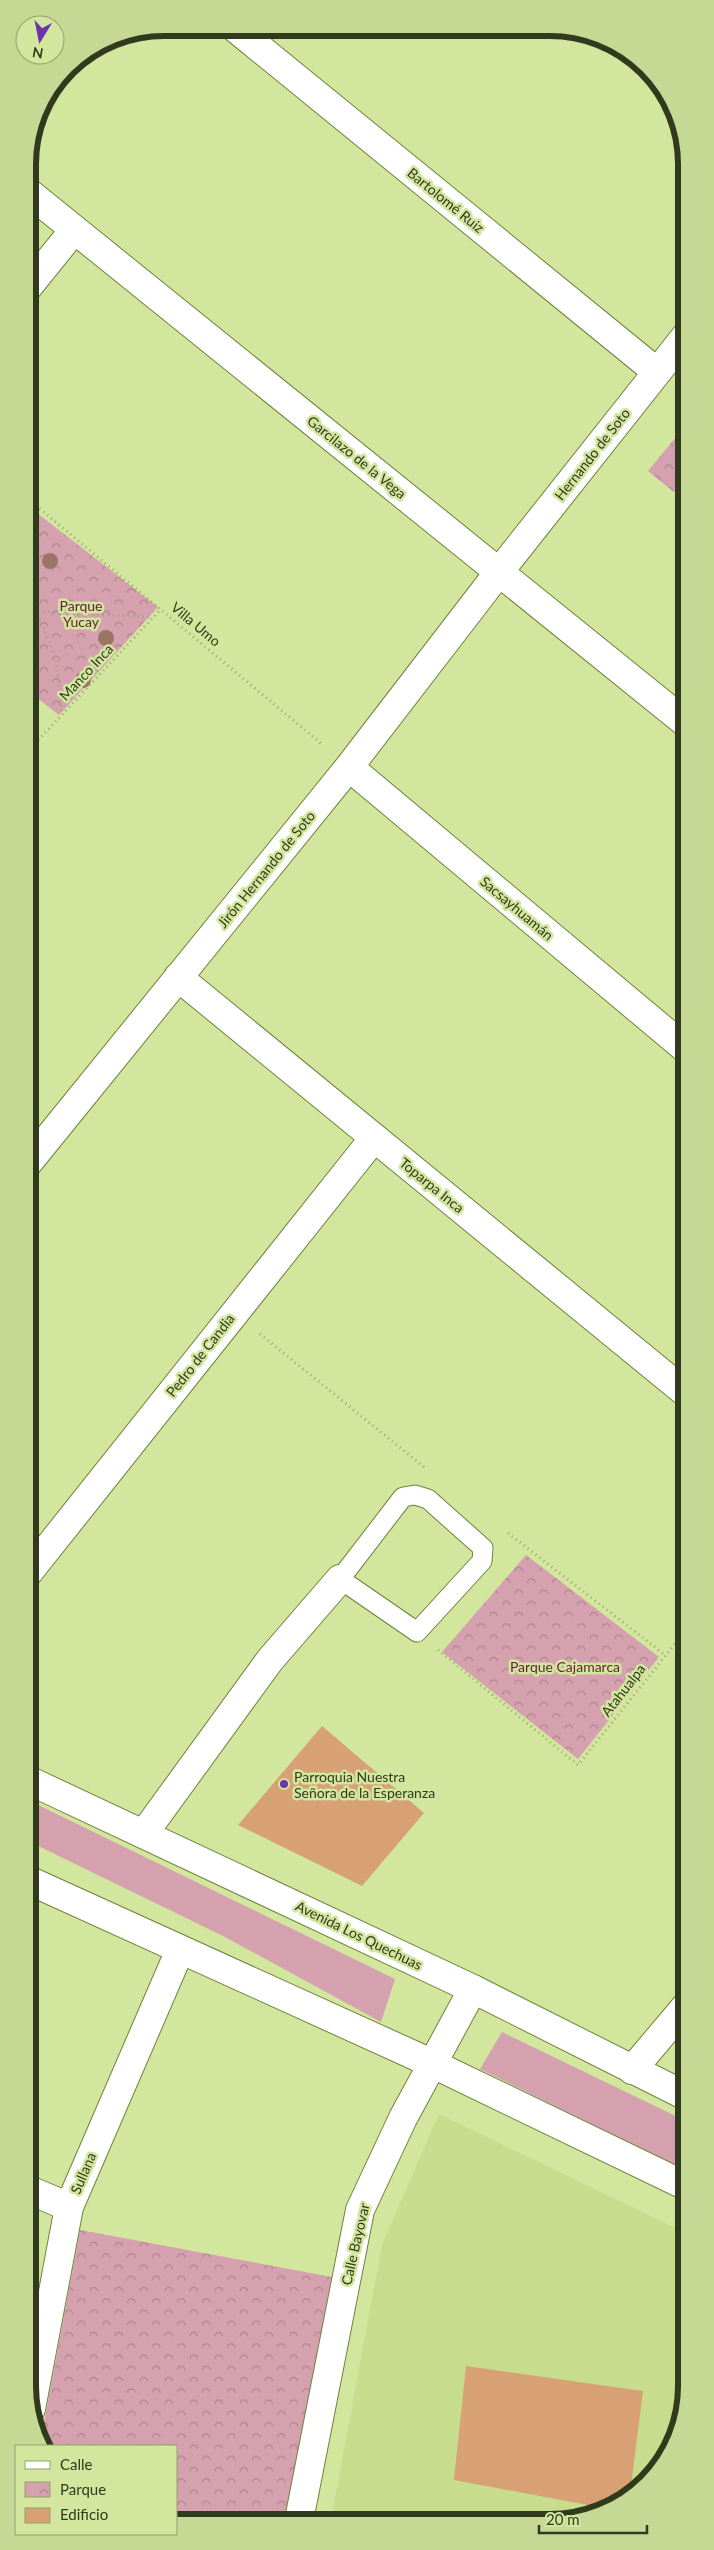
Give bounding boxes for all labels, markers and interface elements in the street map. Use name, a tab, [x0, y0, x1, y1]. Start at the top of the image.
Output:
north arrow	[15, 15, 65, 65]
text: N	[31, 44, 44, 63]
street label: Bartolomé Ruiz	[404, 164, 488, 236]
street label: Hernando de Soto	[551, 405, 633, 503]
street label: Garcilazo de la Vega	[304, 412, 410, 502]
park label: Parque Yucay	[59, 597, 103, 630]
street label: Villa Umo	[168, 598, 224, 650]
street label: Manco Inca	[56, 640, 116, 704]
street label: Jirón Hernando de Soto	[214, 807, 318, 931]
street label: Sacsayhuamán	[477, 873, 557, 943]
street label: Toparpa Inca	[396, 1154, 468, 1216]
street label: Pedro de Candia	[162, 1310, 238, 1400]
park label: Parque Cajamarca	[510, 1658, 620, 1675]
street label: Atahualpa	[597, 1660, 649, 1720]
place label: Parroquia Nuestra Señora de la Esperanza	[294, 1768, 435, 1801]
marker: Parroquia Nuestra Señora de la Esperanza	[278, 1778, 290, 1790]
street label: Avenida Los Quechuas	[293, 1897, 425, 1973]
street label: Sullana	[67, 2150, 99, 2196]
street label: Calle Bayovar	[337, 2201, 373, 2287]
legend	[15, 2445, 178, 2535]
text: Calle	[60, 2455, 93, 2473]
text: Parque	[60, 2480, 106, 2498]
scale bar	[539, 2502, 646, 2534]
text: Edificio	[60, 2505, 108, 2523]
text: 20 m	[546, 2510, 580, 2528]

